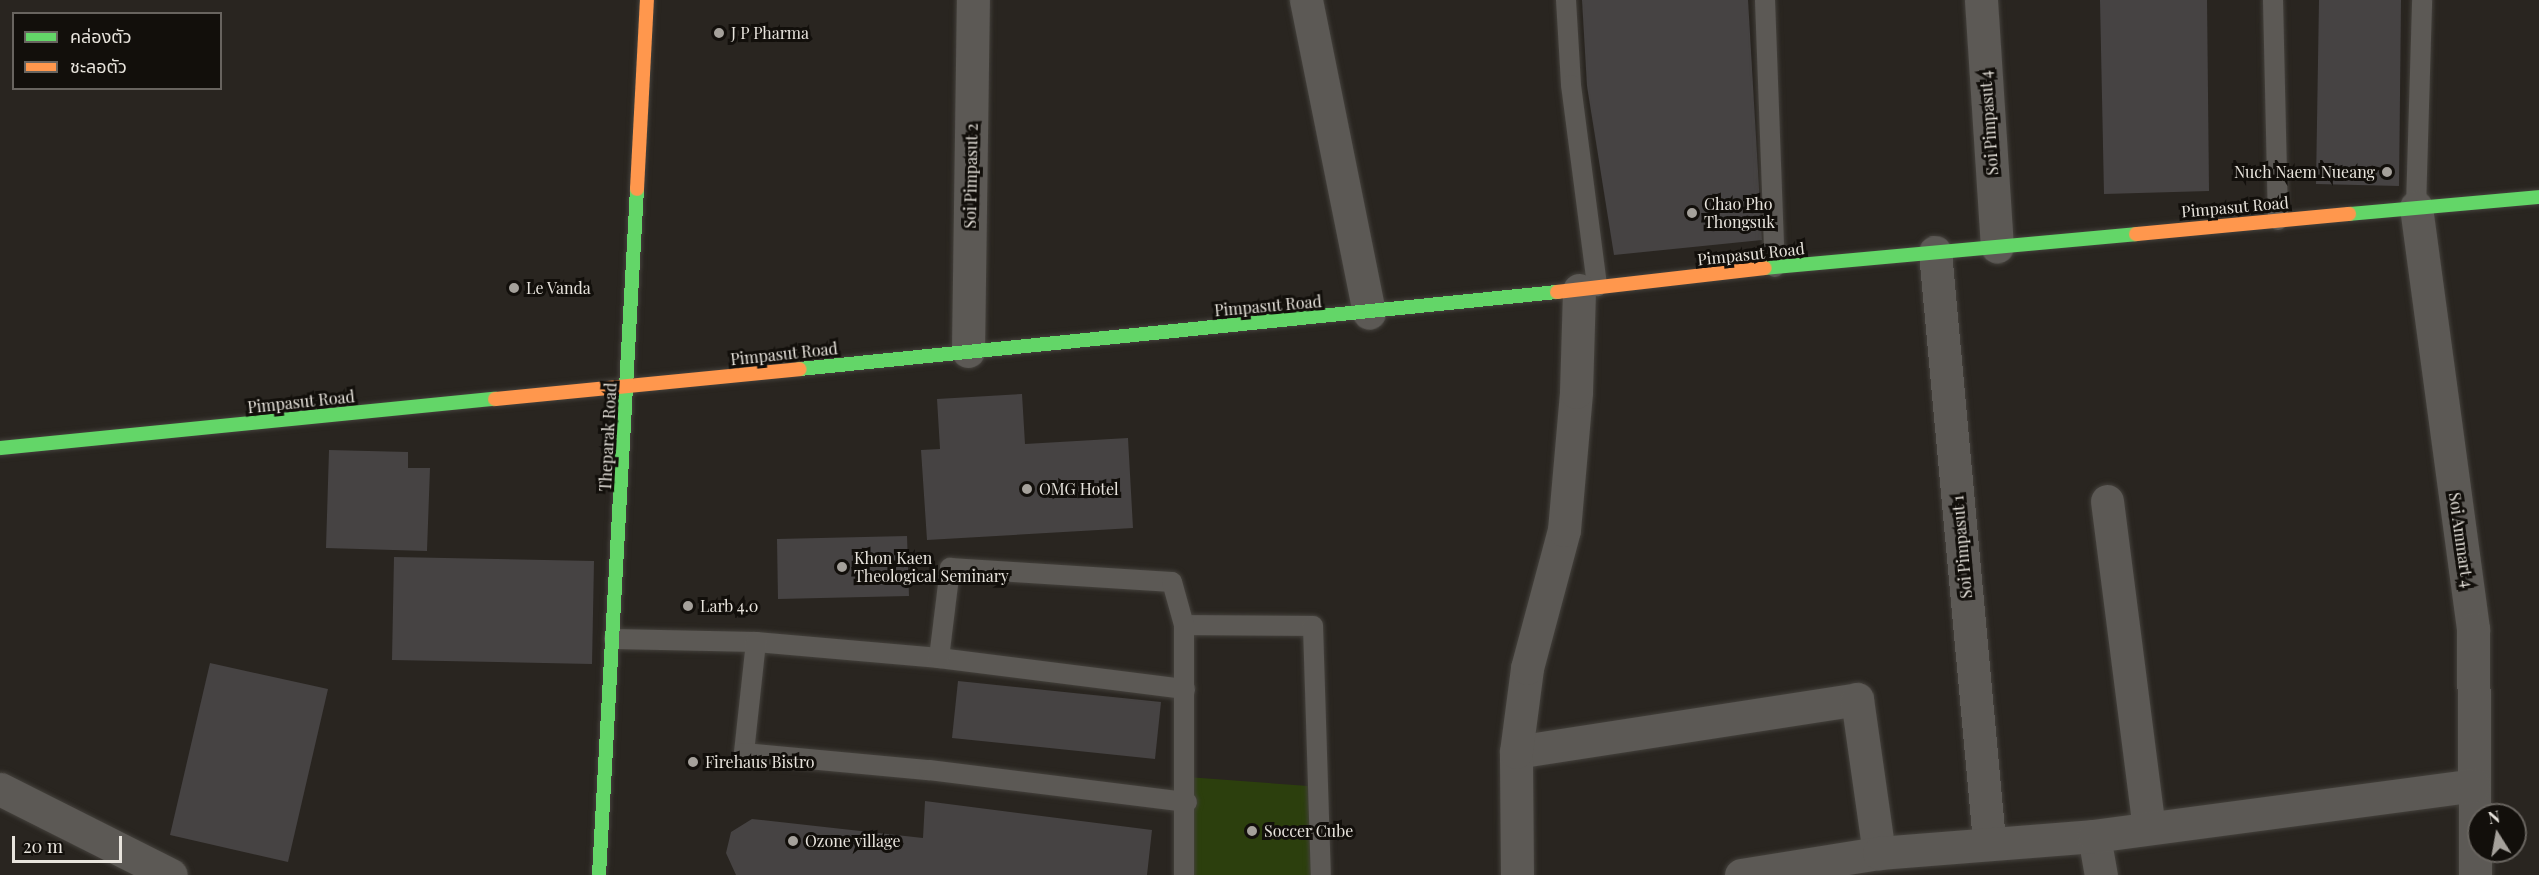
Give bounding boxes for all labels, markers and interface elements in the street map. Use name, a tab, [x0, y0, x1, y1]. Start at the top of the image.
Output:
legend	[12, 12, 222, 90]
place label: J P Pharma	[731, 23, 809, 43]
text: คล่องตัว	[70, 24, 132, 48]
marker: J P Pharma	[712, 26, 726, 40]
text: ชะลอตัว	[70, 54, 127, 78]
street label: Soi Pimpasut 4	[1976, 70, 2002, 176]
street label: Soi Pimpasut 2	[960, 123, 982, 229]
place label: Nuch Naem Nueang	[2234, 162, 2375, 182]
marker: Nuch Naem Nueang	[2380, 165, 2394, 179]
street label: Pimpasut Road	[2180, 193, 2290, 221]
place label: Chao Pho Thongsuk	[1704, 194, 1775, 232]
marker: Chao Pho Thongsuk	[1685, 206, 1699, 220]
street label: Pimpasut Road	[1696, 239, 1806, 269]
place label: Le Vanda	[526, 278, 591, 298]
marker: Le Vanda	[507, 281, 521, 295]
street label: Pimpasut Road	[1213, 292, 1323, 320]
street label: Pimpasut Road	[729, 339, 839, 369]
street label: Theparak Road	[596, 382, 620, 492]
street label: Pimpasut Road	[246, 387, 356, 417]
place label: OMG Hotel	[1039, 479, 1119, 499]
marker: OMG Hotel	[1020, 482, 1034, 496]
street label: Soi Ammart 4	[2445, 491, 2477, 589]
street label: Soi Pimpasut 1	[1948, 495, 1976, 599]
place label: Khon Kaen Theological Seminary	[854, 548, 1009, 586]
marker: Khon Kaen Theological Seminary	[835, 560, 849, 574]
place label: Larb 4.0	[700, 596, 759, 616]
marker: Larb 4.0	[681, 599, 695, 613]
place label: Firehaus Bistro	[705, 752, 814, 772]
marker: Firehaus Bistro	[686, 755, 700, 769]
north arrow	[2467, 803, 2527, 863]
text: N	[2486, 805, 2502, 828]
place label: Soccer Cube	[1264, 821, 1354, 841]
scale bar	[15, 824, 124, 862]
marker: Soccer Cube	[1245, 824, 1259, 838]
place label: Ozone village	[805, 831, 901, 851]
text: 20 m	[23, 834, 63, 858]
marker: Ozone village	[786, 834, 800, 848]

